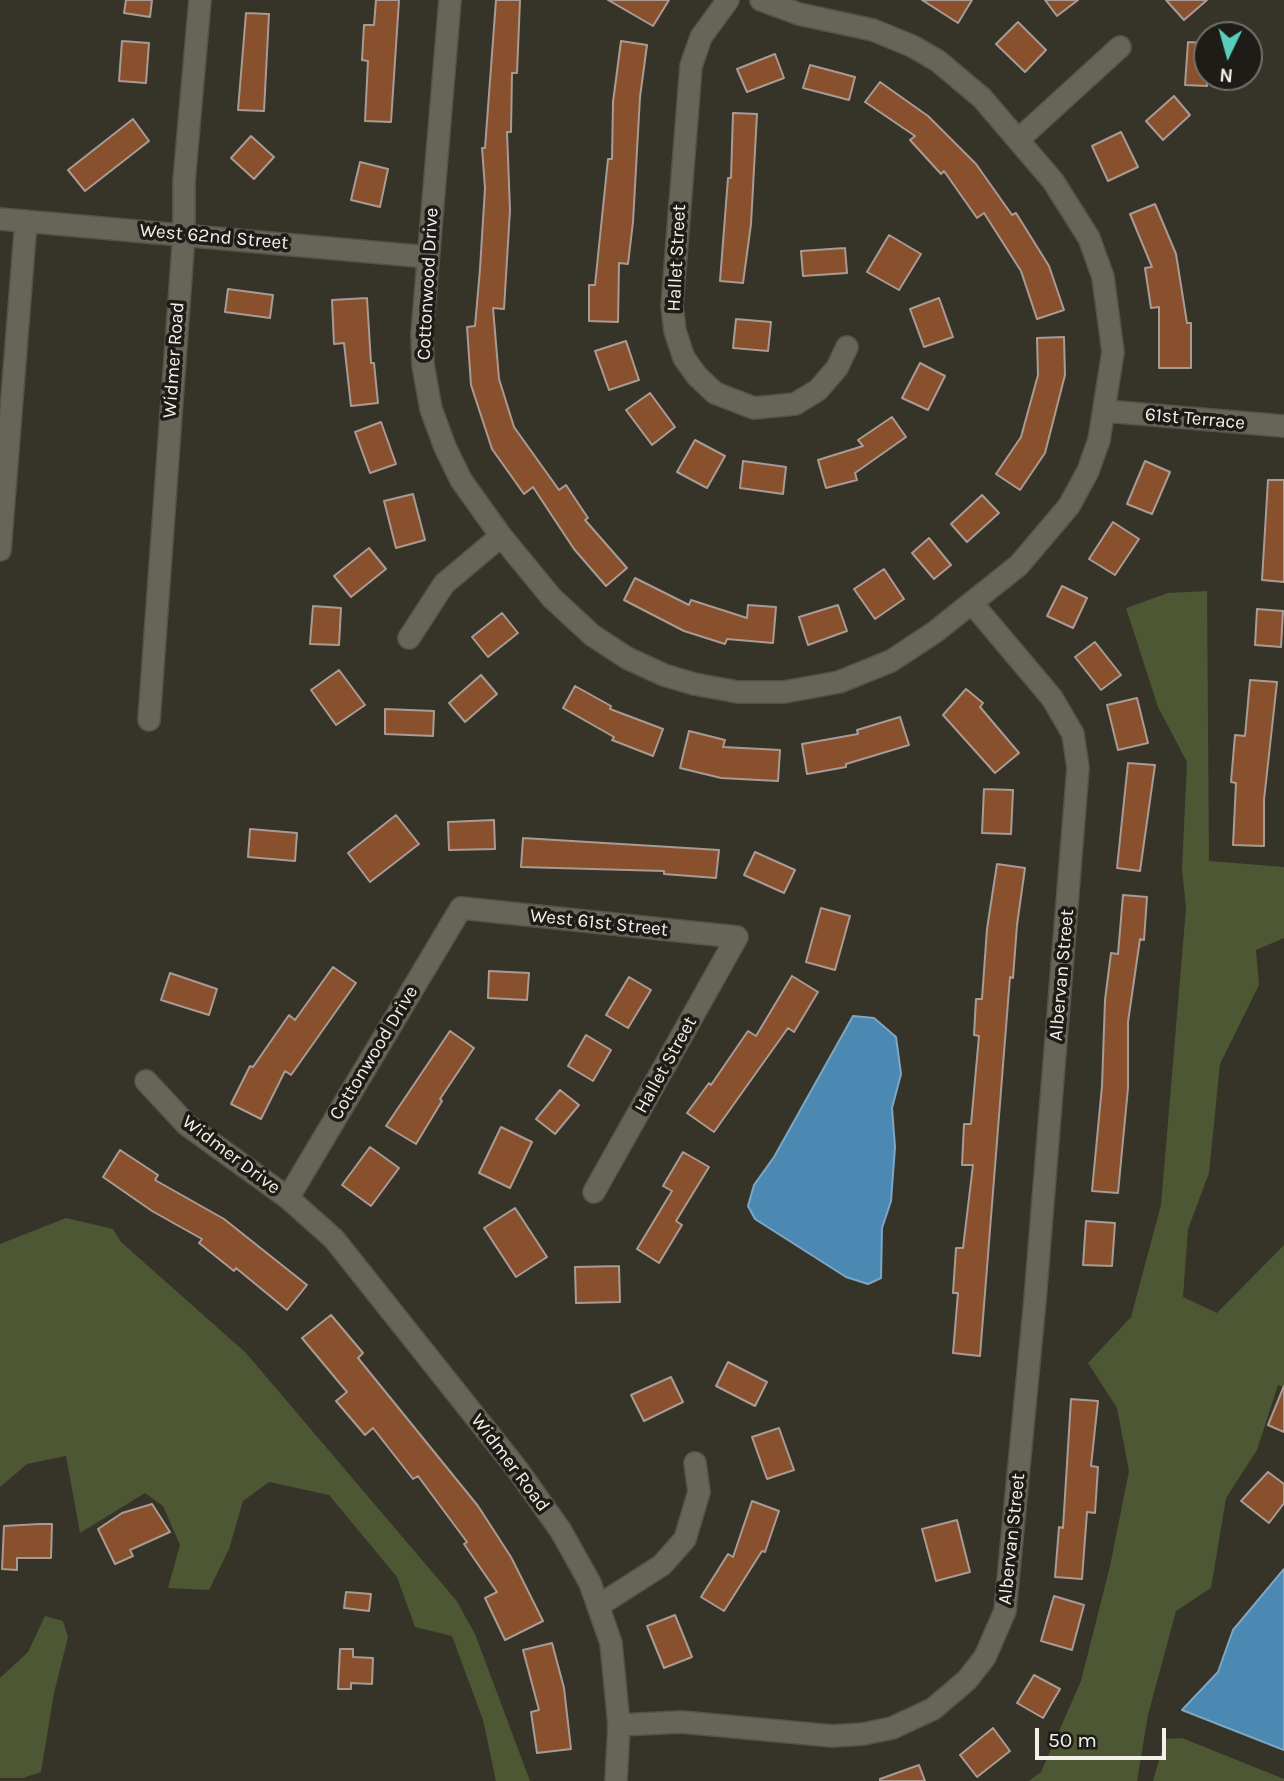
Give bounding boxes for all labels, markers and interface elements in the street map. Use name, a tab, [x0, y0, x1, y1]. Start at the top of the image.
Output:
north arrow	[1193, 21, 1263, 91]
text: N	[1219, 63, 1234, 86]
street label: Hallet Street	[663, 204, 691, 312]
street label: Cottonwood Drive	[413, 207, 443, 361]
street label: West 62nd Street	[139, 219, 289, 255]
street label: Widmer Road	[159, 301, 189, 419]
street label: 61st Terrace	[1144, 403, 1246, 435]
street label: West 61st Street	[529, 904, 669, 942]
street label: Albervan Street	[1045, 908, 1079, 1042]
street label: Cottonwood Drive	[325, 982, 423, 1124]
street label: Hallet Street	[630, 1013, 702, 1117]
street label: Widmer Drive	[177, 1111, 285, 1199]
street label: Widmer Road	[466, 1410, 554, 1516]
street label: Albervan Street	[994, 1472, 1030, 1606]
scale bar	[1039, 1714, 1170, 1758]
text: 50 m	[1048, 1728, 1097, 1752]

